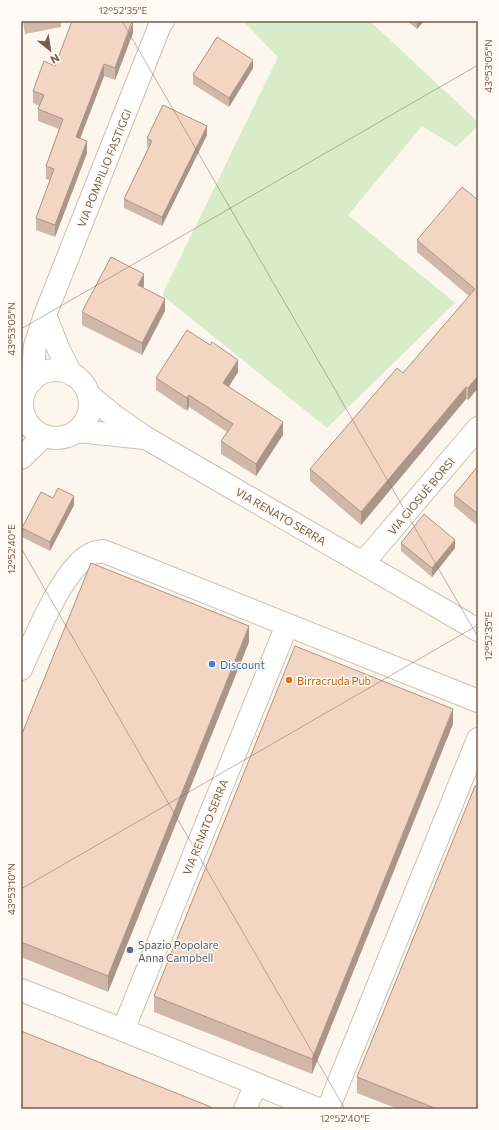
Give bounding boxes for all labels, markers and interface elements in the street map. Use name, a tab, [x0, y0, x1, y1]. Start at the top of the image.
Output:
text: 12°52'35"E	[98, 4, 148, 16]
north arrow	[30, 30, 70, 70]
text: 43°53'05"N	[482, 39, 494, 93]
text: N	[48, 51, 62, 67]
street label: VIA POMPILIO FASTIGGI	[74, 107, 134, 229]
text: 43°53'05"N	[5, 302, 17, 356]
street label: VIA GIOSUÈ BORSI	[384, 454, 457, 537]
street label: VIA RENATO SERRA	[233, 485, 329, 547]
text: 12°52'40"E	[5, 524, 17, 574]
text: 12°52'35"E	[482, 611, 494, 661]
place label: Discount	[220, 658, 265, 671]
marker: Discount	[207, 659, 217, 669]
place label: Birracruda Pub	[297, 674, 371, 687]
marker: Birracruda Pub	[284, 675, 294, 685]
street label: VIA RENATO SERRA	[180, 777, 230, 877]
text: 43°53'10"N	[5, 863, 17, 915]
place label: Spazio Popolare Anna Campbell	[138, 938, 219, 964]
marker: Spazio Popolare Anna Campbell	[125, 945, 135, 955]
text: 12°52'40"E	[320, 1112, 370, 1124]

